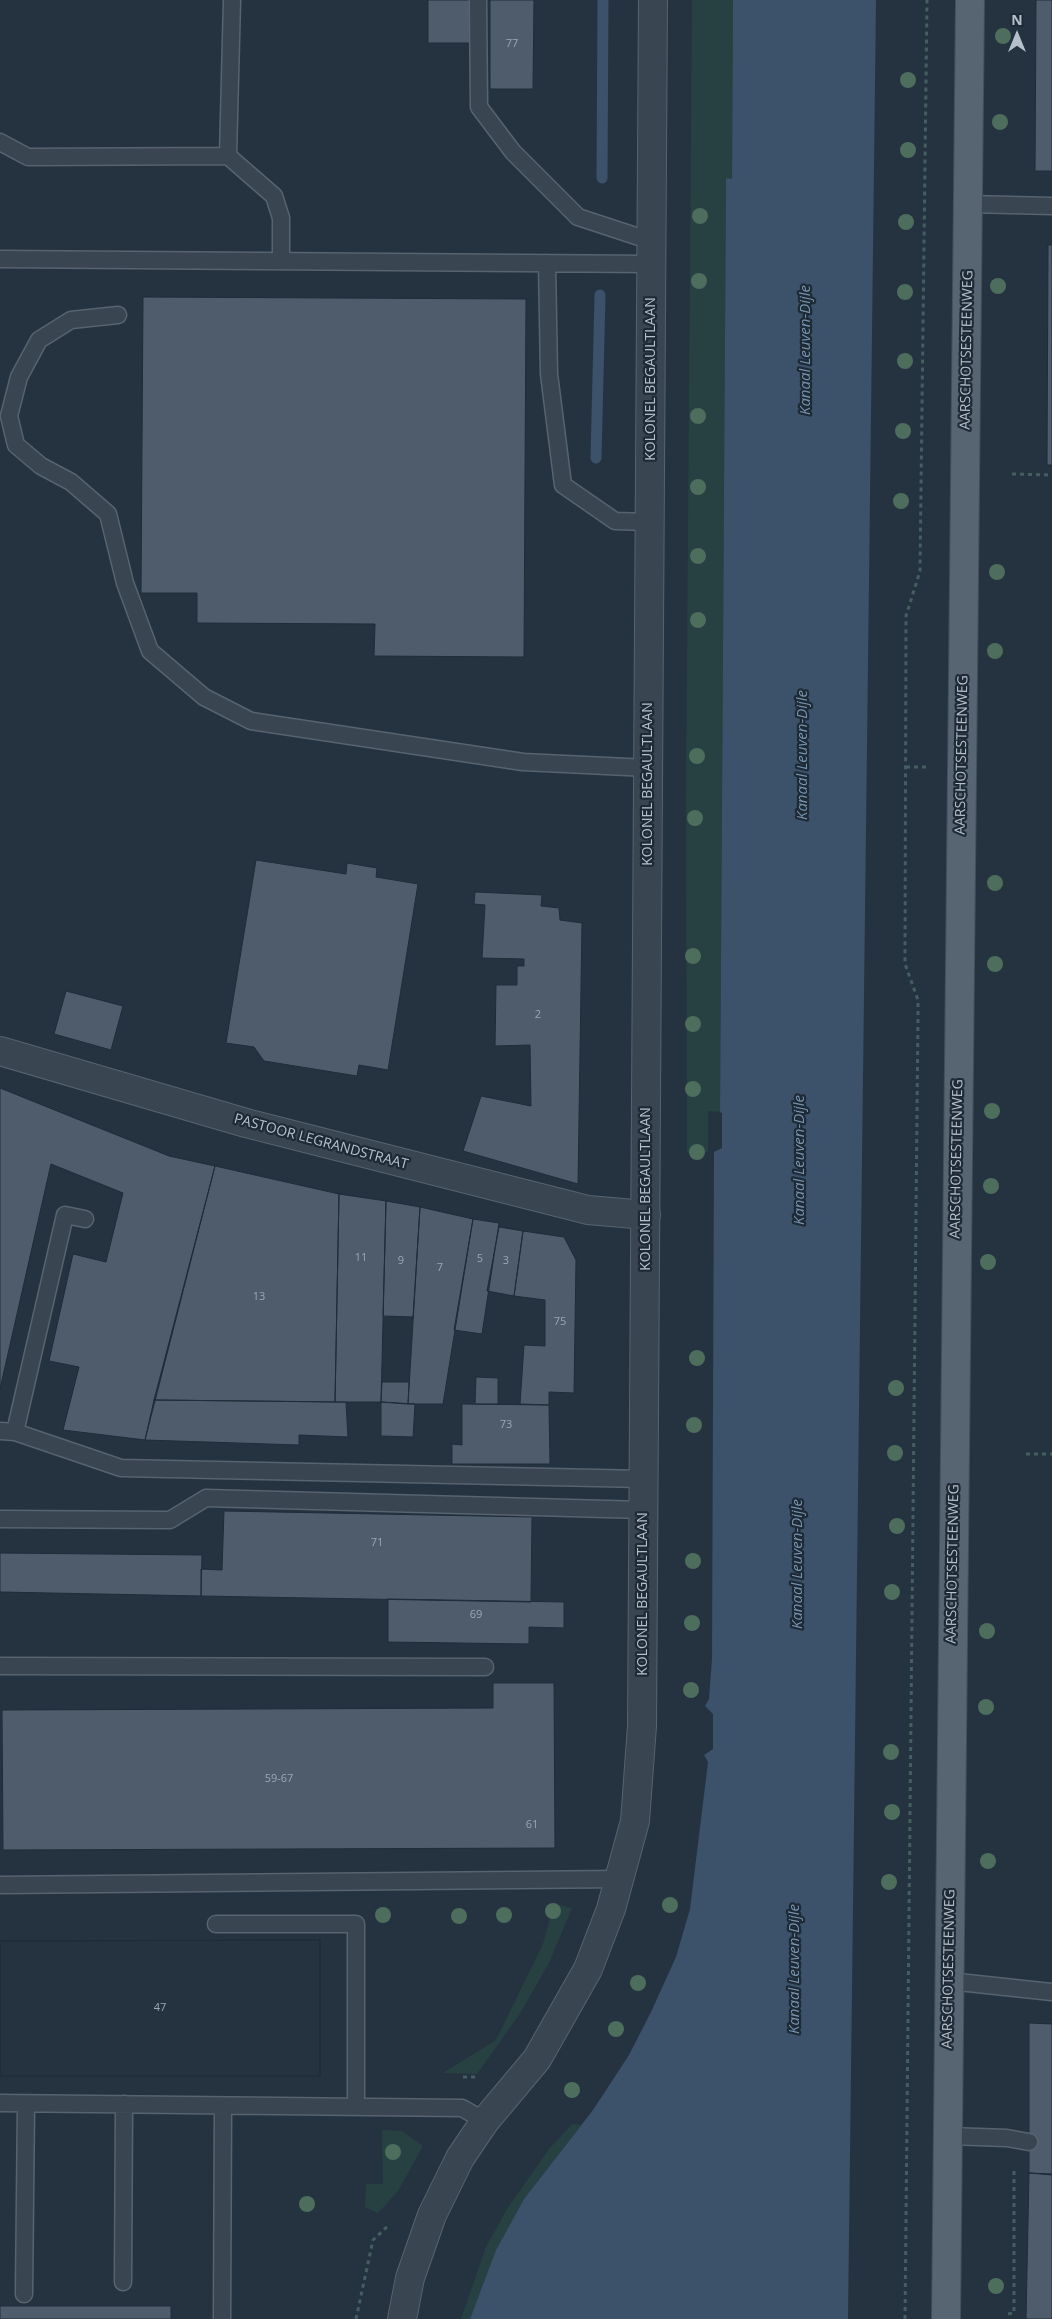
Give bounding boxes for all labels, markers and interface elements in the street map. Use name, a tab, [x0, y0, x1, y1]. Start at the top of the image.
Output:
north arrow	[992, 10, 1042, 60]
text: N	[1011, 10, 1023, 29]
house number: 77	[506, 37, 518, 51]
street label: AARSCHOTSESTEENWEG	[957, 270, 977, 430]
water label: Kanaal Leuven-Dijle	[797, 285, 815, 415]
street label: KOLONEL BEGAULTLAAN	[643, 297, 659, 461]
street label: AARSCHOTSESTEENWEG	[952, 675, 972, 835]
water label: Kanaal Leuven-Dijle	[794, 690, 812, 820]
street label: KOLONEL BEGAULTLAAN	[640, 702, 656, 866]
house number: 2	[535, 1008, 541, 1022]
street label: AARSCHOTSESTEENWEG	[947, 1079, 967, 1239]
water label: Kanaal Leuven-Dijle	[791, 1095, 809, 1225]
street label: KOLONEL BEGAULTLAAN	[638, 1107, 654, 1271]
street label: PASTOOR LEGRANDSTRAAT	[232, 1111, 410, 1173]
house number: 11	[355, 1251, 367, 1265]
house number: 5	[477, 1252, 483, 1266]
house number: 9	[398, 1254, 404, 1268]
house number: 3	[503, 1254, 509, 1268]
house number: 7	[437, 1261, 443, 1275]
house number: 13	[253, 1290, 265, 1304]
house number: 75	[554, 1315, 566, 1329]
house number: 73	[500, 1418, 512, 1432]
street label: AARSCHOTSESTEENWEG	[943, 1484, 963, 1644]
water label: Kanaal Leuven-Dijle	[789, 1499, 807, 1629]
street label: KOLONEL BEGAULTLAAN	[635, 1512, 651, 1676]
house number: 71	[371, 1536, 383, 1550]
house number: 69	[470, 1608, 482, 1622]
house number: 59-67	[265, 1772, 293, 1786]
house number: 61	[526, 1818, 538, 1832]
street label: AARSCHOTSESTEENWEG	[939, 1889, 959, 2049]
water label: Kanaal Leuven-Dijle	[786, 1904, 804, 2034]
house number: 47	[154, 2001, 166, 2015]

